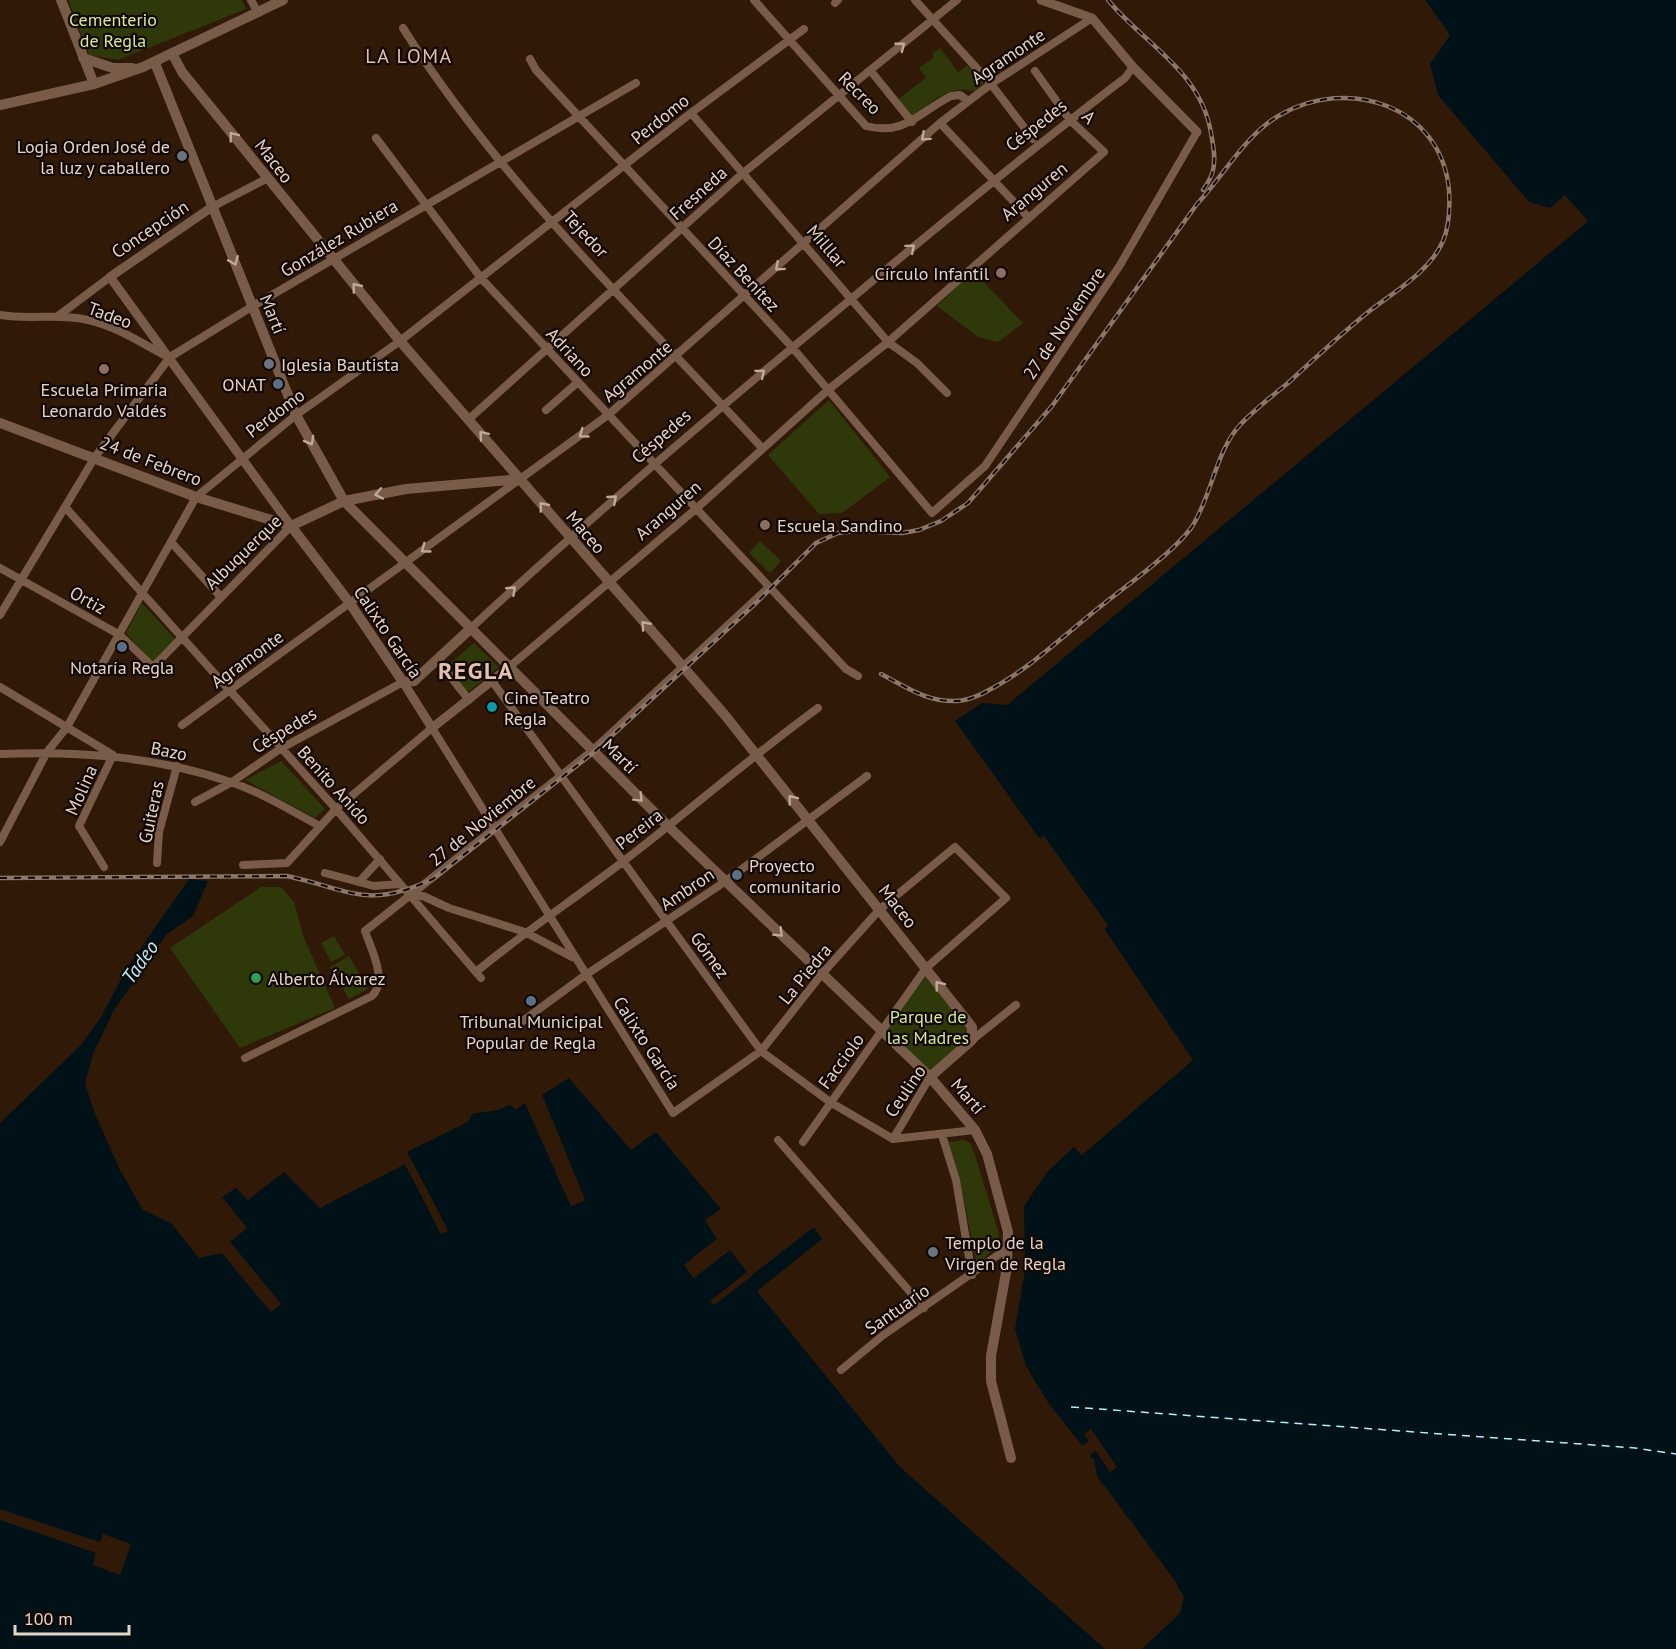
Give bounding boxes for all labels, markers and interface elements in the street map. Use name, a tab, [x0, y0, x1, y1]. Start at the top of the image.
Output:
park label: Cementerio de Regla	[69, 8, 157, 52]
street label: Agramonte	[967, 23, 1049, 89]
one-way arrow	[894, 42, 905, 53]
district label: LA LOMA	[365, 43, 453, 69]
street label: Recreo	[834, 67, 886, 119]
street label: Perdomo	[626, 89, 694, 149]
street label: Céspedes	[1001, 94, 1071, 156]
street label: A	[1077, 105, 1101, 129]
one-way arrow	[921, 130, 932, 141]
one-way arrow	[229, 131, 240, 142]
street label: Maceo	[250, 134, 298, 188]
place label: Logia Orden José de la luz y caballero	[17, 135, 170, 179]
marker: Logia Orden José de la luz y caballero	[175, 149, 189, 163]
street label: Aranguren	[996, 157, 1072, 225]
street label: Fresneda	[664, 161, 732, 225]
street label: González Rubiera	[276, 194, 402, 282]
street label: Concepción	[107, 195, 193, 263]
street label: Tejedor	[558, 206, 614, 262]
street label: Milllar	[802, 220, 852, 272]
street label: Díaz Benítez	[703, 231, 785, 317]
one-way arrow	[904, 244, 915, 255]
one-way arrow	[227, 255, 239, 266]
one-way arrow	[776, 260, 786, 271]
place label: Círculo Infantil	[874, 262, 990, 285]
street label: 27 de Noviembre	[1018, 262, 1110, 384]
marker: Círculo Infantil	[994, 266, 1008, 280]
one-way arrow	[352, 283, 363, 294]
street label: Martí	[255, 291, 291, 337]
street label: Tadeo	[85, 296, 135, 334]
street label: Adriano	[541, 322, 599, 382]
street label: Agramonte	[597, 335, 677, 407]
place label: Iglesia Bautista	[281, 353, 399, 376]
marker: Iglesia Bautista	[262, 357, 276, 371]
marker: Escuela Primaria Leonardo Valdés	[97, 362, 111, 376]
one-way arrow	[754, 369, 765, 380]
place label: ONAT	[222, 373, 266, 396]
marker: ONAT	[271, 377, 285, 391]
place label: Escuela Primaria Leonardo Valdés	[41, 378, 167, 422]
street label: Perdomo	[241, 383, 309, 443]
street label: Céspedes	[626, 404, 696, 468]
one-way arrow	[578, 427, 589, 438]
street label: 24 de Febrero	[97, 431, 205, 491]
one-way arrow	[479, 431, 490, 442]
one-way arrow	[303, 434, 314, 445]
street label: Aranguren	[630, 475, 706, 545]
one-way arrow	[375, 487, 385, 500]
one-way arrow	[606, 496, 617, 507]
one-way arrow	[539, 502, 550, 513]
street label: Maceo	[561, 506, 611, 558]
street label: Albuquerque	[200, 510, 286, 594]
place label: Escuela Sandino	[777, 514, 903, 537]
marker: Escuela Sandino	[758, 518, 772, 532]
one-way arrow	[421, 542, 432, 553]
street label: Ortiz	[66, 581, 110, 619]
street label: Calixto García	[349, 581, 427, 683]
one-way arrow	[505, 586, 516, 597]
one-way arrow	[641, 621, 652, 632]
street label: Agramonte	[206, 625, 288, 693]
marker: Notaría Regla	[115, 640, 129, 654]
district label: REGLA	[438, 655, 514, 686]
place label: Notaría Regla	[70, 656, 174, 679]
place label: Cine Teatro Regla	[504, 686, 590, 730]
marker: Cine Teatro Regla	[485, 700, 499, 714]
street label: Céspedes	[247, 702, 321, 758]
street label: Martí	[597, 733, 643, 779]
street label: Bazo	[149, 736, 189, 766]
street label: Benito Anido	[292, 741, 376, 829]
street label: Molina	[60, 761, 102, 819]
street label: 27 de Noviembre	[424, 771, 540, 871]
street label: Guiteras	[133, 779, 169, 845]
one-way arrow	[632, 790, 643, 801]
one-way arrow	[789, 795, 800, 806]
street label: Pereira	[611, 803, 667, 855]
place label: Proyecto comunitario	[749, 854, 841, 898]
street label: Ambron	[655, 863, 719, 915]
marker: Proyecto comunitario	[730, 868, 744, 882]
street label: Maceo	[874, 879, 922, 933]
one-way arrow	[772, 926, 783, 937]
street label: Gómez	[685, 927, 735, 983]
water label: Tadeo	[116, 935, 164, 989]
street label: La Piedra	[774, 939, 836, 1009]
place label: Alberto Álvarez	[268, 967, 386, 990]
marker: Alberto Álvarez	[249, 971, 263, 985]
one-way arrow	[936, 981, 947, 992]
street label: Calixto García	[608, 992, 686, 1094]
marker: Tribunal Municipal Popular de Regla	[524, 994, 538, 1008]
park label: Parque de las Madres	[887, 1005, 969, 1049]
place label: Tribunal Municipal Popular de Regla	[460, 1010, 603, 1054]
street label: Facciolo	[813, 1029, 869, 1093]
street label: Ceulino	[879, 1060, 931, 1122]
street label: Martí	[946, 1073, 990, 1119]
place label: Templo de la Virgen de Regla	[944, 1231, 1066, 1275]
marker: Templo de la Virgen de Regla	[926, 1245, 940, 1259]
street label: Santuario	[860, 1278, 934, 1340]
scale bar	[15, 1598, 129, 1636]
text: 100 m	[24, 1607, 73, 1630]

